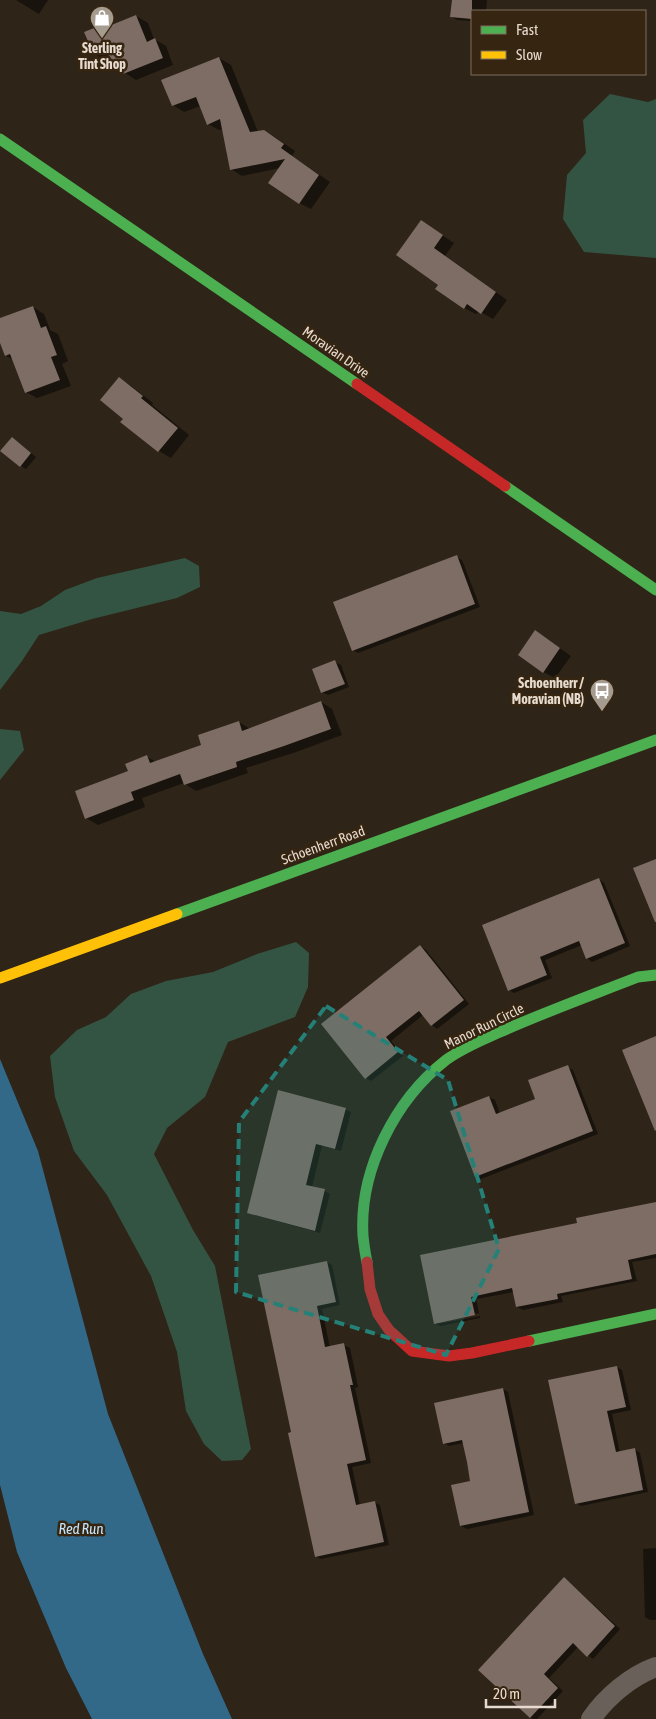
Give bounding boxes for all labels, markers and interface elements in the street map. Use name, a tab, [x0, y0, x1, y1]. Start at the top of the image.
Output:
shop icon: Sterling Tint Shop	[89, 5, 115, 39]
legend	[471, 10, 646, 75]
text: Fast	[516, 21, 538, 38]
place label: Sterling Tint Shop	[78, 40, 126, 72]
text: Slow	[516, 46, 542, 63]
street label: Moravian Drive	[300, 323, 372, 381]
place label: Schoenherr / Moravian (NB)	[512, 675, 584, 707]
bus stop icon: Schoenherr / Moravian (NB)	[589, 678, 615, 712]
street label: Schoenherr Road	[279, 822, 367, 868]
street label: Manor Run Circle	[442, 1000, 526, 1052]
water label: Red Run	[58, 1520, 104, 1537]
scale bar	[486, 1676, 555, 1708]
text: 20 m	[493, 1685, 520, 1702]

